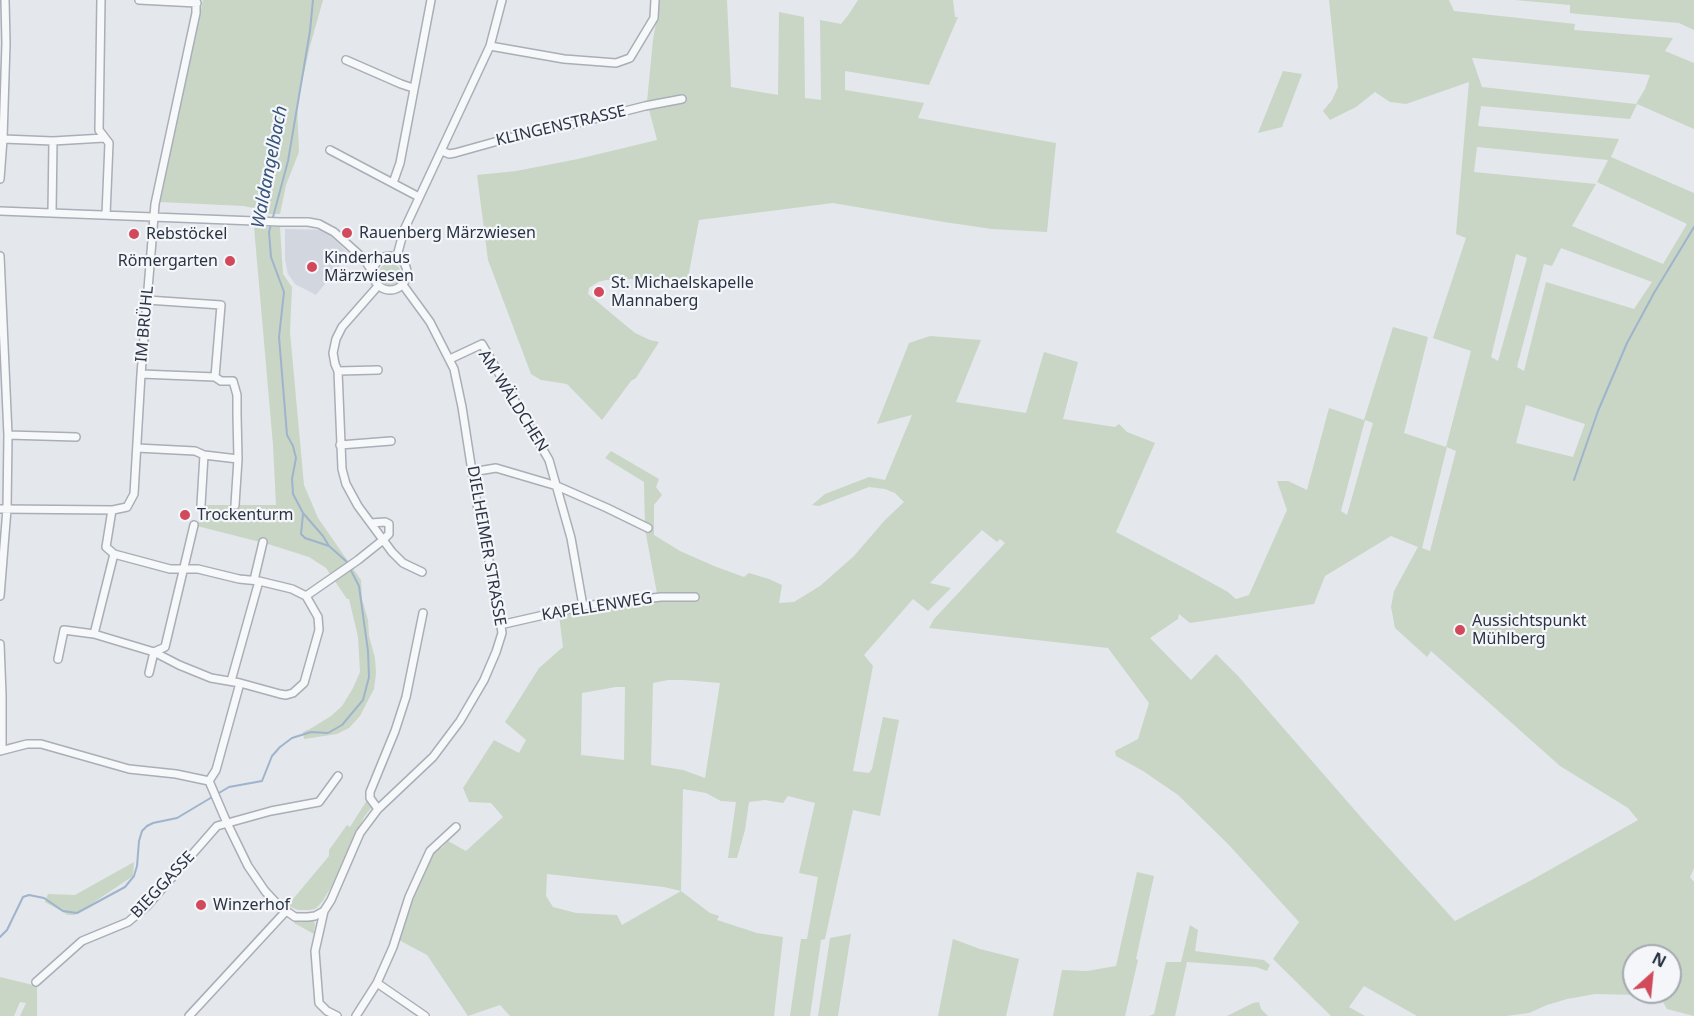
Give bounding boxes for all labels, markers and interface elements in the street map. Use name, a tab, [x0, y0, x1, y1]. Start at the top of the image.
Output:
street label: KLINGENSTRASSE	[494, 102, 628, 150]
water label: Waldangelbach	[248, 104, 292, 230]
place label: Rauenberg Märzwiesen	[359, 223, 536, 243]
place label: Rebstöckel	[146, 224, 227, 244]
marker: Rauenberg Märzwiesen	[340, 226, 354, 240]
marker: Rebstöckel	[127, 227, 141, 241]
place label: Kinderhaus Märzwiesen	[324, 248, 414, 286]
place label: Römergarten	[118, 251, 218, 271]
marker: Römergarten	[223, 254, 237, 268]
marker: Kinderhaus Märzwiesen	[305, 260, 319, 274]
place label: St. Michaelskapelle Mannaberg	[611, 273, 754, 311]
street label: IM BRÜHL	[132, 285, 158, 363]
marker: St. Michaelskapelle Mannaberg	[592, 285, 606, 299]
street label: AM WÄLDCHEN	[474, 347, 552, 455]
street label: DIELHEIMER STRASSE	[462, 464, 510, 628]
place label: Trockenturm	[197, 505, 293, 525]
marker: Trockenturm	[178, 508, 192, 522]
street label: KAPELLENWEG	[540, 589, 654, 625]
place label: Aussichtspunkt Mühlberg	[1472, 611, 1587, 649]
marker: Aussichtspunkt Mühlberg	[1453, 623, 1467, 637]
street label: BIEGGASSE	[127, 847, 199, 923]
place label: Winzerhof	[213, 895, 290, 915]
marker: Winzerhof	[194, 898, 208, 912]
north arrow	[1622, 944, 1682, 1004]
text: N	[1648, 947, 1670, 972]

